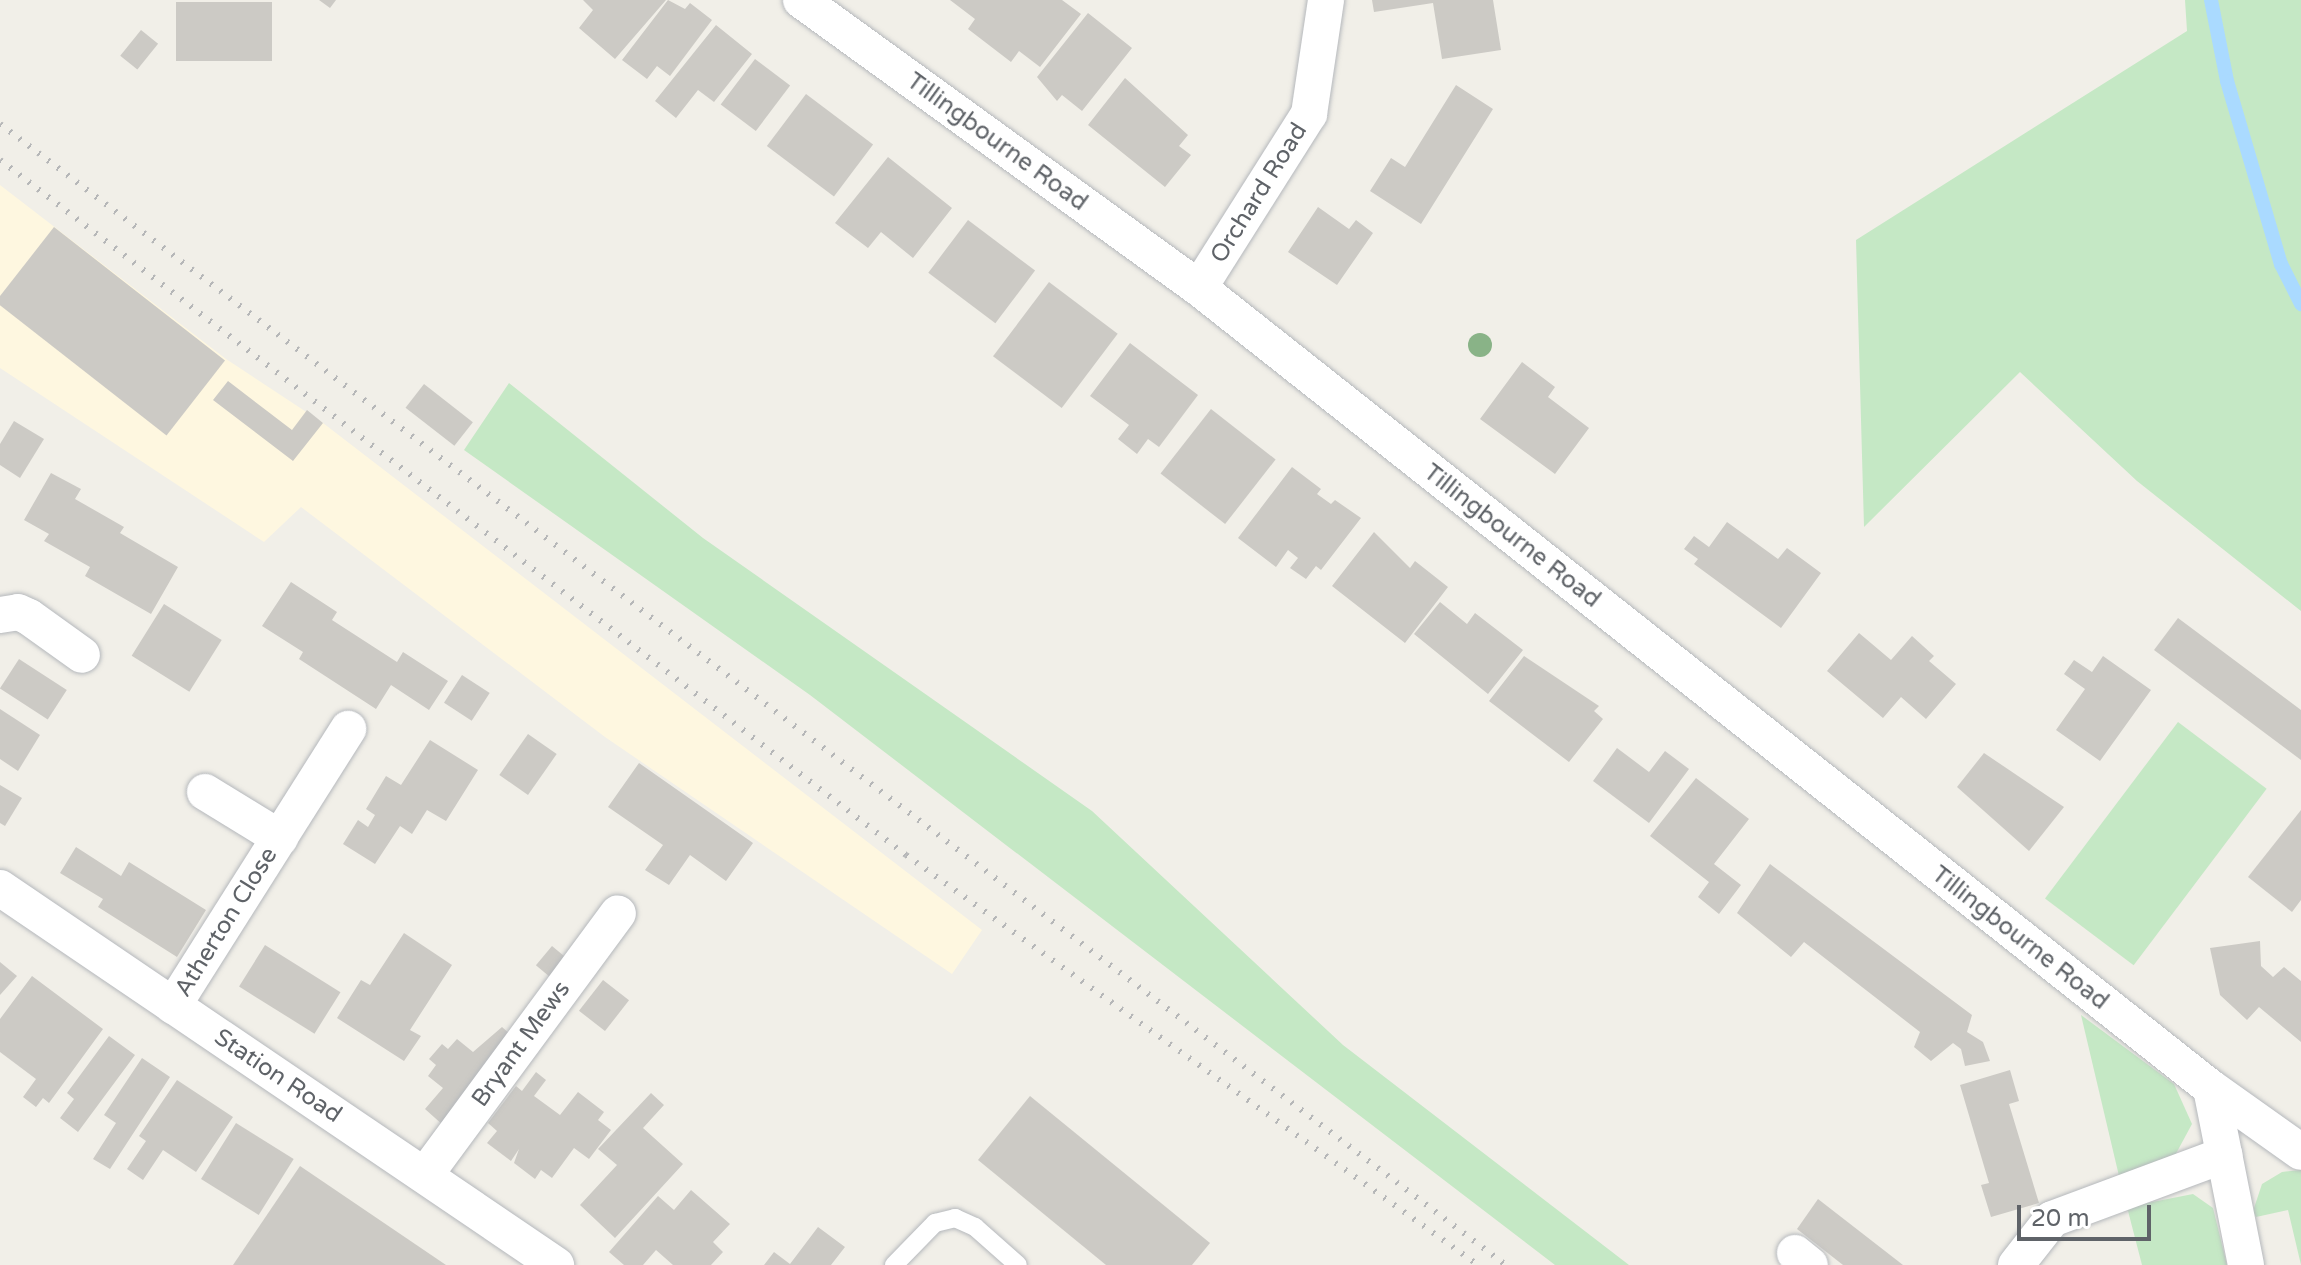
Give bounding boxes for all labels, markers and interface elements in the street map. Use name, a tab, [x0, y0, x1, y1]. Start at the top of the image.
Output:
street label: Tillingbourne Road	[901, 67, 1093, 217]
street label: Orchard Road	[1205, 118, 1313, 268]
street label: Tillingbourne Road	[1418, 458, 1606, 614]
street label: Atherton Close	[169, 842, 283, 1002]
street label: Tillingbourne Road	[1926, 860, 2114, 1016]
street label: Bryant Mews	[466, 975, 576, 1113]
street label: Station Road	[209, 1023, 347, 1129]
scale bar	[2021, 1189, 2155, 1239]
text: 20 m	[2031, 1204, 2089, 1233]

